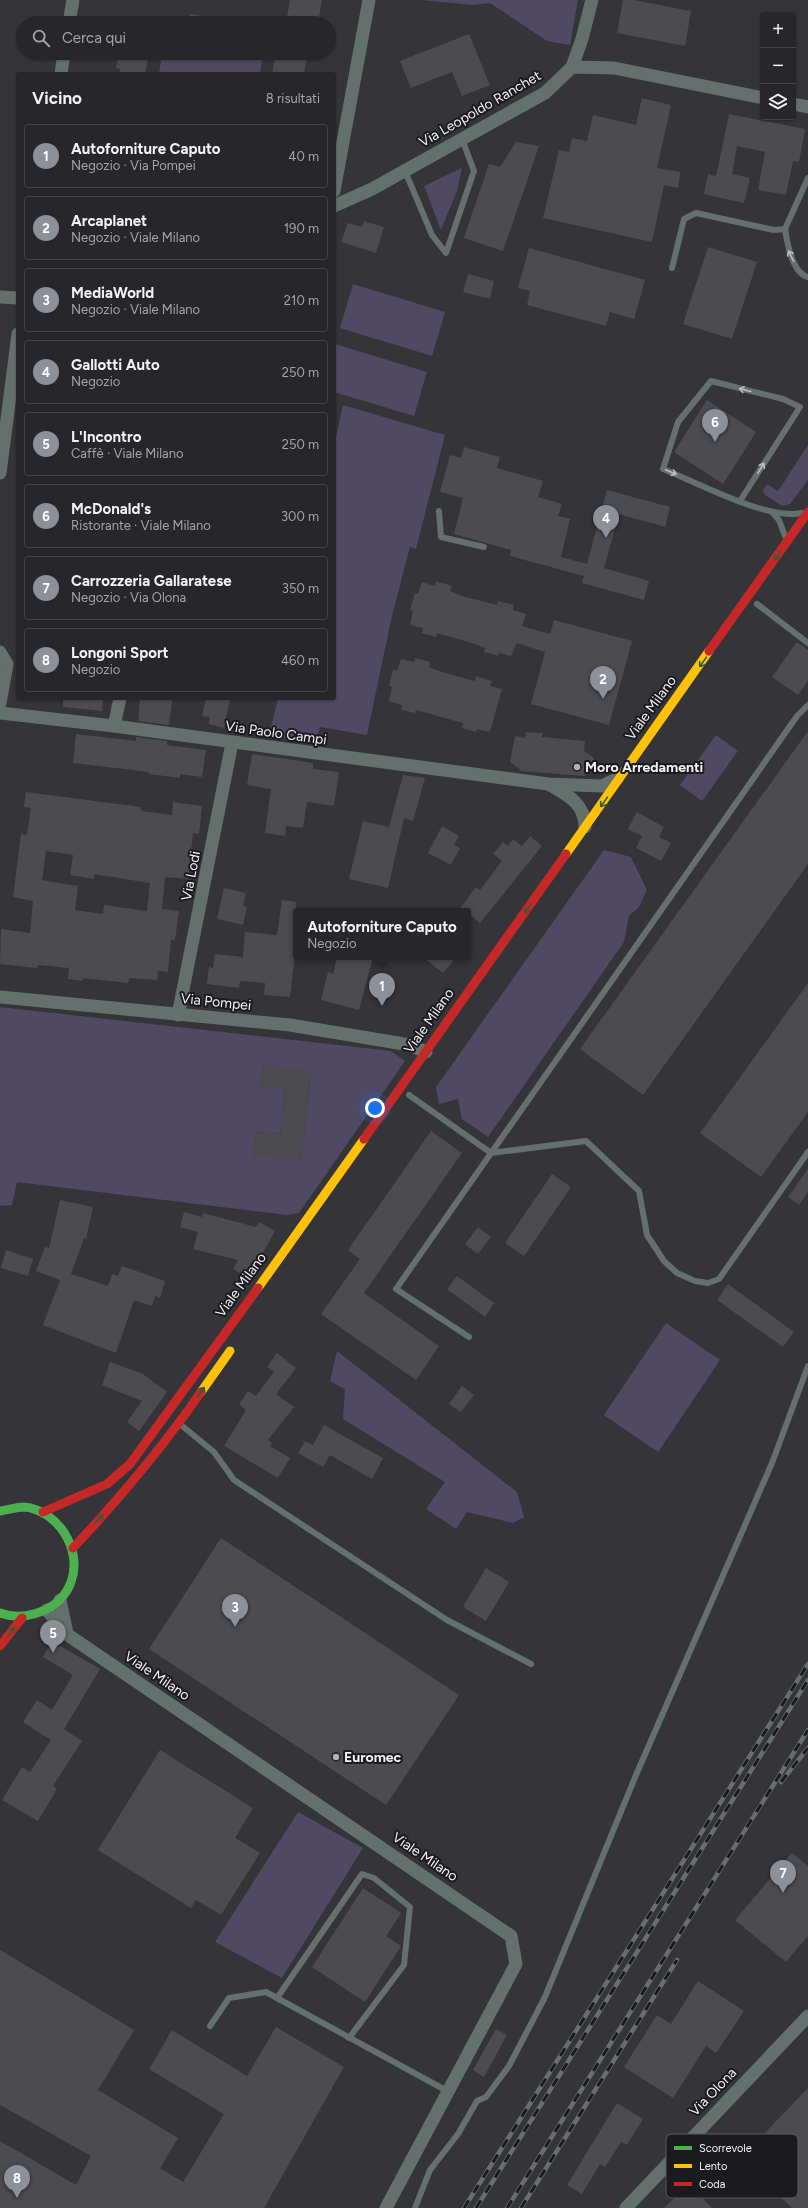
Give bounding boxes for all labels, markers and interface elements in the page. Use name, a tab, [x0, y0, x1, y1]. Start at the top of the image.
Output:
map controls	[760, 12, 796, 120]
button: +	[760, 12, 796, 48]
search box	[16, 16, 336, 60]
icon: search	[30, 27, 52, 49]
text: Cerca qui	[62, 29, 126, 47]
button: −	[760, 48, 796, 84]
street label: Via Leopoldo Ranchet	[416, 67, 544, 151]
button: layers	[760, 84, 796, 120]
text: Vicino	[32, 88, 82, 108]
text: 8 risultati	[266, 91, 320, 106]
text: Autoforniture Caputo	[71, 140, 221, 158]
text: 1	[43, 149, 49, 164]
text: 40 m	[288, 149, 319, 164]
text: Negozio · Via Pompei	[71, 158, 196, 173]
text: Arcaplanet	[71, 212, 147, 230]
text: 2	[42, 221, 50, 236]
text: 190 m	[284, 221, 319, 236]
text: Negozio · Viale Milano	[71, 230, 200, 245]
one-way arrow	[787, 250, 794, 262]
text: MediaWorld	[71, 284, 154, 302]
text: 3	[42, 293, 50, 308]
text: 210 m	[284, 293, 319, 308]
text: Negozio · Viale Milano	[71, 302, 200, 317]
text: Gallotti Auto	[71, 356, 160, 374]
text: 4	[42, 365, 50, 380]
text: 250 m	[282, 365, 319, 380]
text: Negozio	[71, 374, 120, 389]
one-way arrow	[739, 385, 752, 393]
pin: 6	[702, 409, 728, 442]
text: L'Incontro	[71, 428, 141, 446]
text: 5	[42, 437, 50, 452]
text: 250 m	[282, 437, 319, 452]
text: Caffè · Viale Milano	[71, 446, 184, 461]
one-way arrow	[757, 463, 765, 474]
one-way arrow	[664, 468, 676, 476]
text: McDonald's	[71, 500, 151, 518]
pin: 4	[593, 505, 619, 538]
text: 6	[42, 509, 50, 524]
text: 300 m	[281, 509, 319, 524]
text: Ristorante · Viale Milano	[71, 518, 211, 533]
one-way arrow	[774, 549, 782, 560]
text: Carrozzeria Gallaratese	[71, 572, 231, 590]
text: 7	[42, 581, 50, 596]
text: 350 m	[282, 581, 319, 596]
text: Negozio · Via Olona	[71, 590, 186, 605]
text: Longoni Sport	[71, 644, 169, 662]
text: 8	[42, 653, 50, 668]
text: 460 m	[281, 653, 319, 668]
one-way arrow	[699, 656, 707, 667]
text: Negozio	[71, 662, 120, 677]
pin: 2	[590, 666, 616, 699]
street label: Viale Milano	[622, 672, 680, 744]
street label: Via Paolo Campi	[224, 717, 328, 749]
place label: Moro Arredamenti	[585, 759, 703, 776]
marker: Moro Arredamenti	[572, 762, 582, 772]
one-way arrow	[600, 796, 608, 807]
street label: Via Lodi	[178, 850, 204, 902]
one-way arrow	[524, 902, 532, 913]
popup	[293, 908, 471, 960]
text: Autoforniture Caputo	[307, 918, 457, 936]
text: Negozio	[307, 936, 357, 951]
pin: 1	[369, 973, 395, 1006]
street label: Viale Milano	[400, 985, 458, 1057]
street label: Via Pompei	[180, 990, 252, 1014]
your location	[365, 1098, 385, 1118]
street label: Viale Milano	[212, 1249, 270, 1321]
one-way arrow	[197, 1387, 205, 1398]
one-way arrow	[95, 1514, 104, 1524]
pin: 3	[222, 1594, 248, 1627]
pin: 5	[40, 1620, 66, 1653]
one-way arrow	[7, 1627, 15, 1638]
street label: Viale Milano	[121, 1648, 193, 1704]
place label: Euromec	[344, 1749, 402, 1766]
marker: Euromec	[331, 1752, 341, 1762]
street label: Viale Milano	[389, 1829, 461, 1885]
pin: 7	[770, 1860, 796, 1893]
street label: Via Olona	[686, 2064, 740, 2120]
legend	[666, 2134, 798, 2198]
text: Scorrevole	[699, 2142, 752, 2155]
text: Lento	[699, 2160, 727, 2173]
pin: 8	[4, 2165, 30, 2198]
text: Coda	[699, 2178, 725, 2191]

